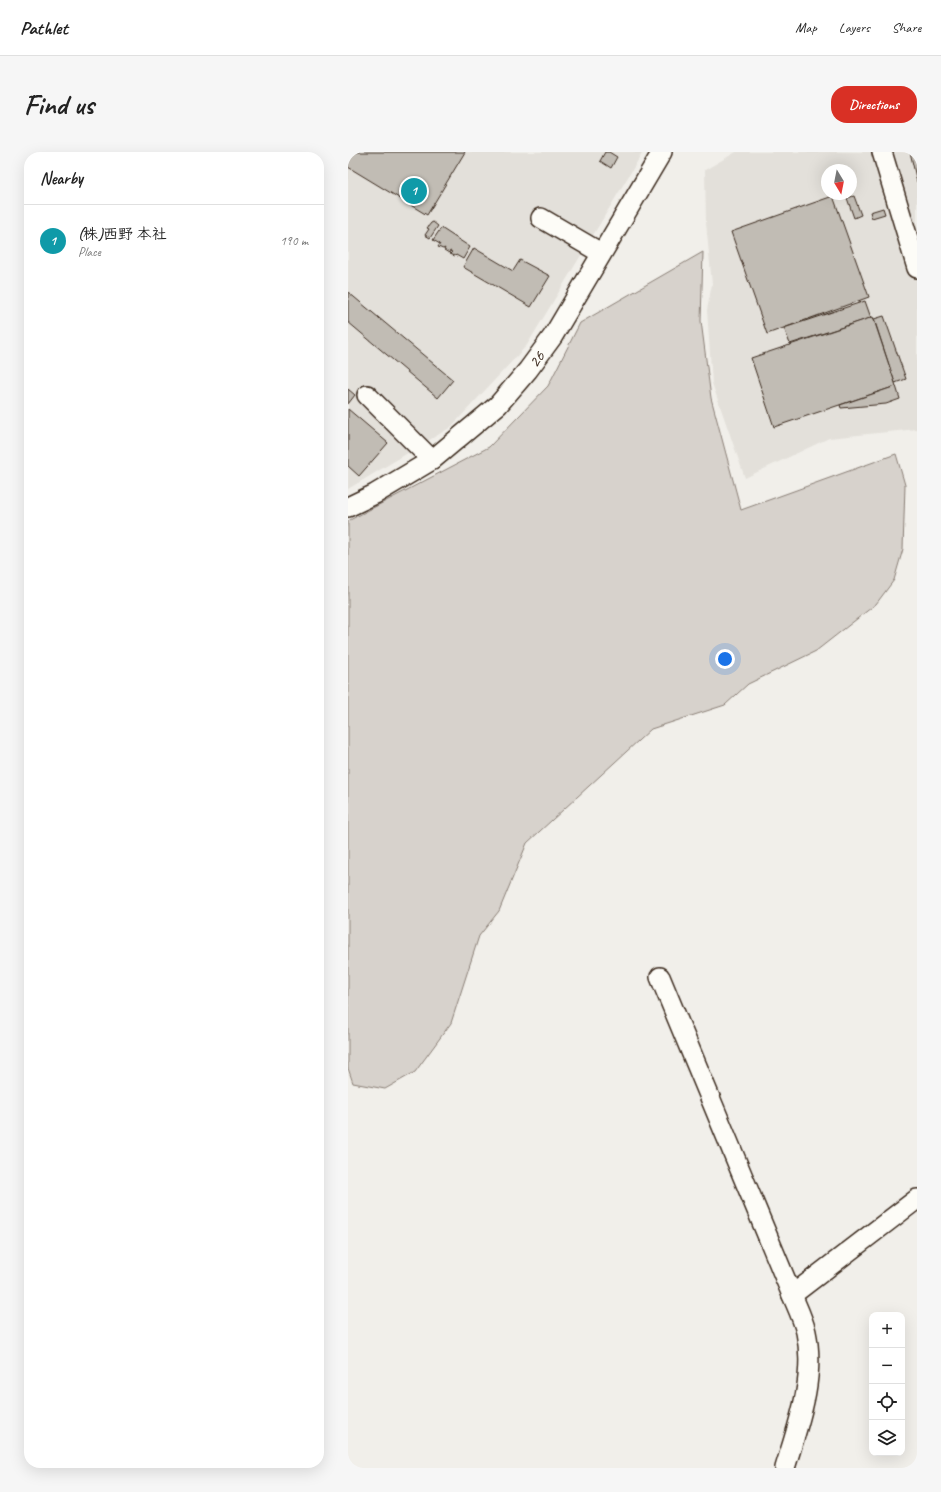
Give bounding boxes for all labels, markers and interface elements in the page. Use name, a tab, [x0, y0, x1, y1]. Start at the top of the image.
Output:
text: Pathlet	[20, 16, 68, 40]
text: Map	[795, 19, 817, 36]
text: Layers	[839, 19, 870, 36]
text: Share	[892, 19, 921, 36]
button: Directions	[831, 86, 917, 123]
text: Find us	[24, 87, 94, 122]
north arrow	[821, 164, 857, 200]
text: Nearby	[40, 168, 83, 189]
pin: 1	[401, 176, 427, 206]
text: (株)西野 本社	[78, 225, 167, 244]
text: 1	[50, 233, 56, 249]
text: 190 m	[280, 233, 308, 249]
text: Place	[78, 244, 101, 260]
street label: 26	[523, 346, 550, 371]
your location	[715, 649, 735, 669]
map controls	[869, 1312, 905, 1456]
button: +	[869, 1312, 905, 1348]
button: −	[869, 1348, 905, 1384]
button: locate	[869, 1384, 905, 1420]
button: layers	[869, 1420, 905, 1456]

